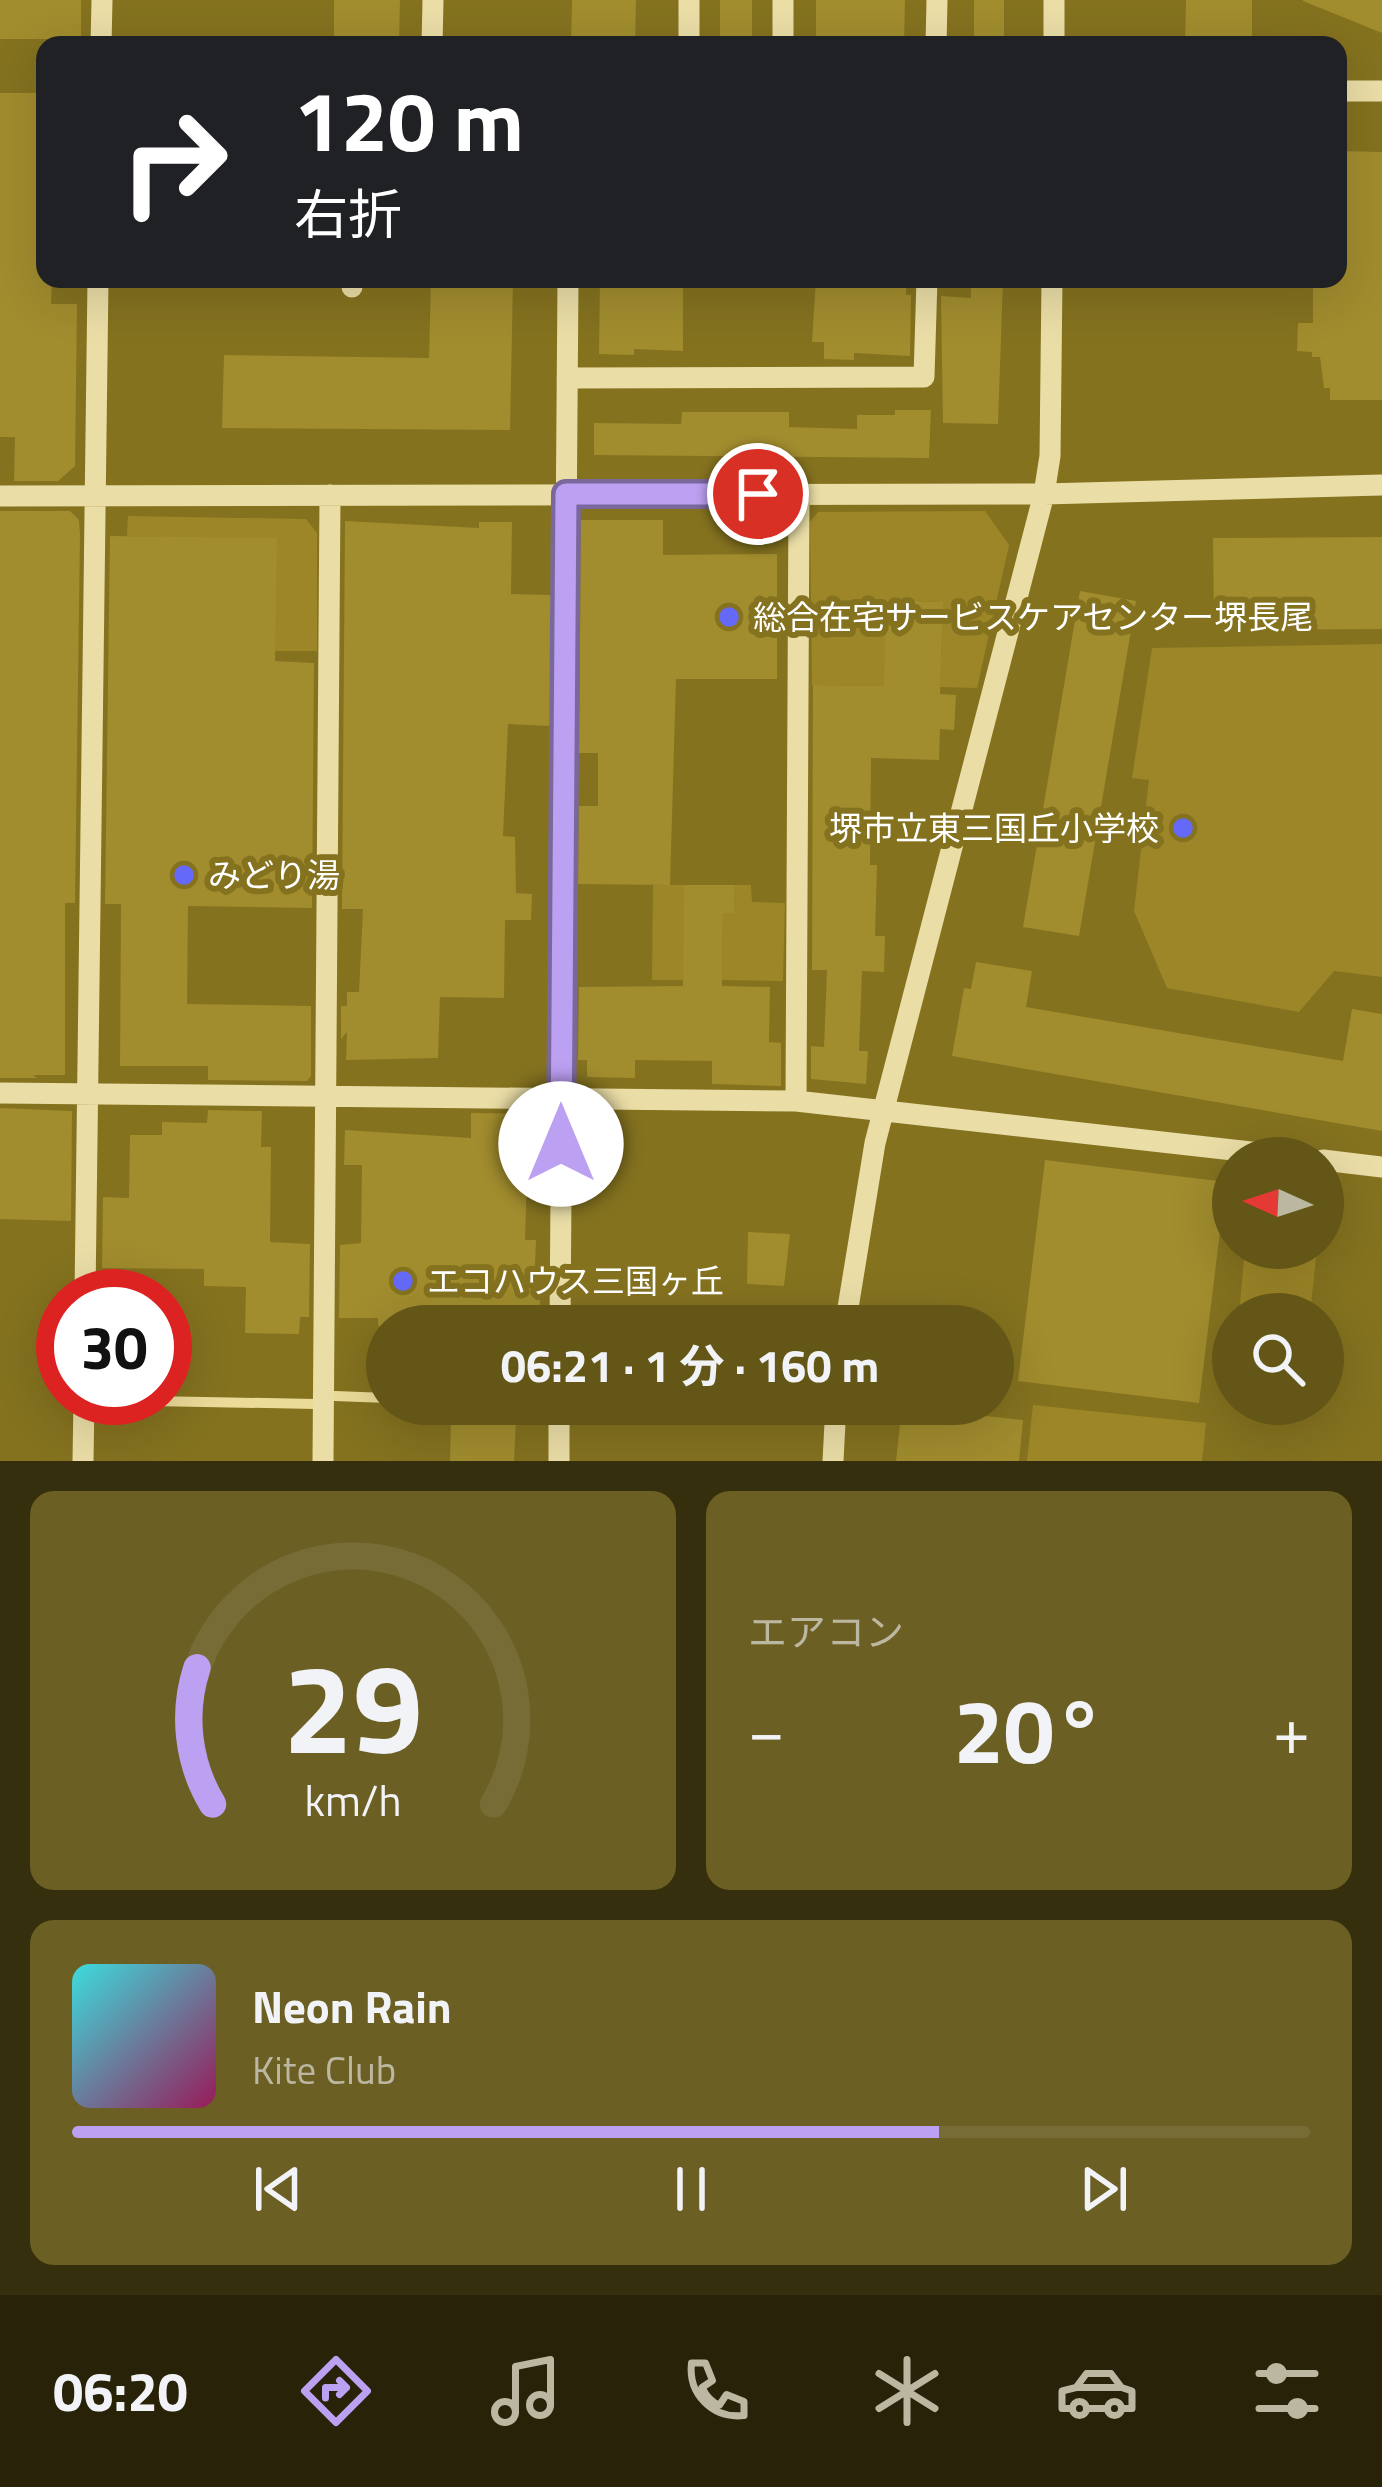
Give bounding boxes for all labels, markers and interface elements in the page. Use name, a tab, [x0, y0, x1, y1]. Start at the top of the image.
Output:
text: 120 m	[294, 56, 524, 184]
icon: right	[96, 84, 252, 240]
text: 右折	[294, 173, 402, 255]
pin	[707, 443, 809, 545]
icon: arrive	[725, 461, 791, 527]
place label: 総合在宅サービスケアセンター堺長尾	[753, 592, 1313, 642]
marker: 総合在宅サービスケアセンター堺長尾	[716, 604, 742, 630]
place label: 堺市立東三国丘小学校	[829, 803, 1159, 853]
marker: 堺市立東三国丘小学校	[1170, 815, 1196, 841]
place label: みどり湯	[208, 850, 340, 900]
marker: みどり湯	[171, 862, 197, 888]
position arrow	[498, 1081, 624, 1207]
north arrow	[1212, 1137, 1344, 1269]
map controls	[1212, 1137, 1344, 1425]
place label: エコハウス三国ヶ丘	[427, 1256, 724, 1306]
marker: エコハウス三国ヶ丘	[390, 1268, 416, 1294]
speed limit sign: 30	[36, 1269, 192, 1425]
button: search	[1212, 1293, 1344, 1425]
text: 06:21 · 1 分 · 160 m	[501, 1331, 879, 1399]
text: エアコン	[748, 1602, 904, 1661]
text: 29	[283, 1612, 423, 1801]
text: 20°	[953, 1661, 1105, 1798]
text: −	[748, 1679, 785, 1780]
text: +	[1273, 1679, 1310, 1780]
text: km/h	[304, 1766, 402, 1832]
text: Neon Rain	[252, 1972, 452, 2040]
text: Kite Club	[252, 2040, 396, 2099]
icon: previous	[245, 2156, 311, 2222]
icon: pause	[658, 2156, 724, 2222]
icon: next	[1071, 2156, 1137, 2222]
icon: directions	[294, 2349, 378, 2433]
icon: music	[484, 2349, 568, 2433]
icon: phone	[674, 2349, 758, 2433]
icon: climate	[865, 2349, 949, 2433]
icon: car	[1055, 2349, 1139, 2433]
icon: filters	[1245, 2349, 1329, 2433]
text: 06:20	[53, 2350, 188, 2432]

